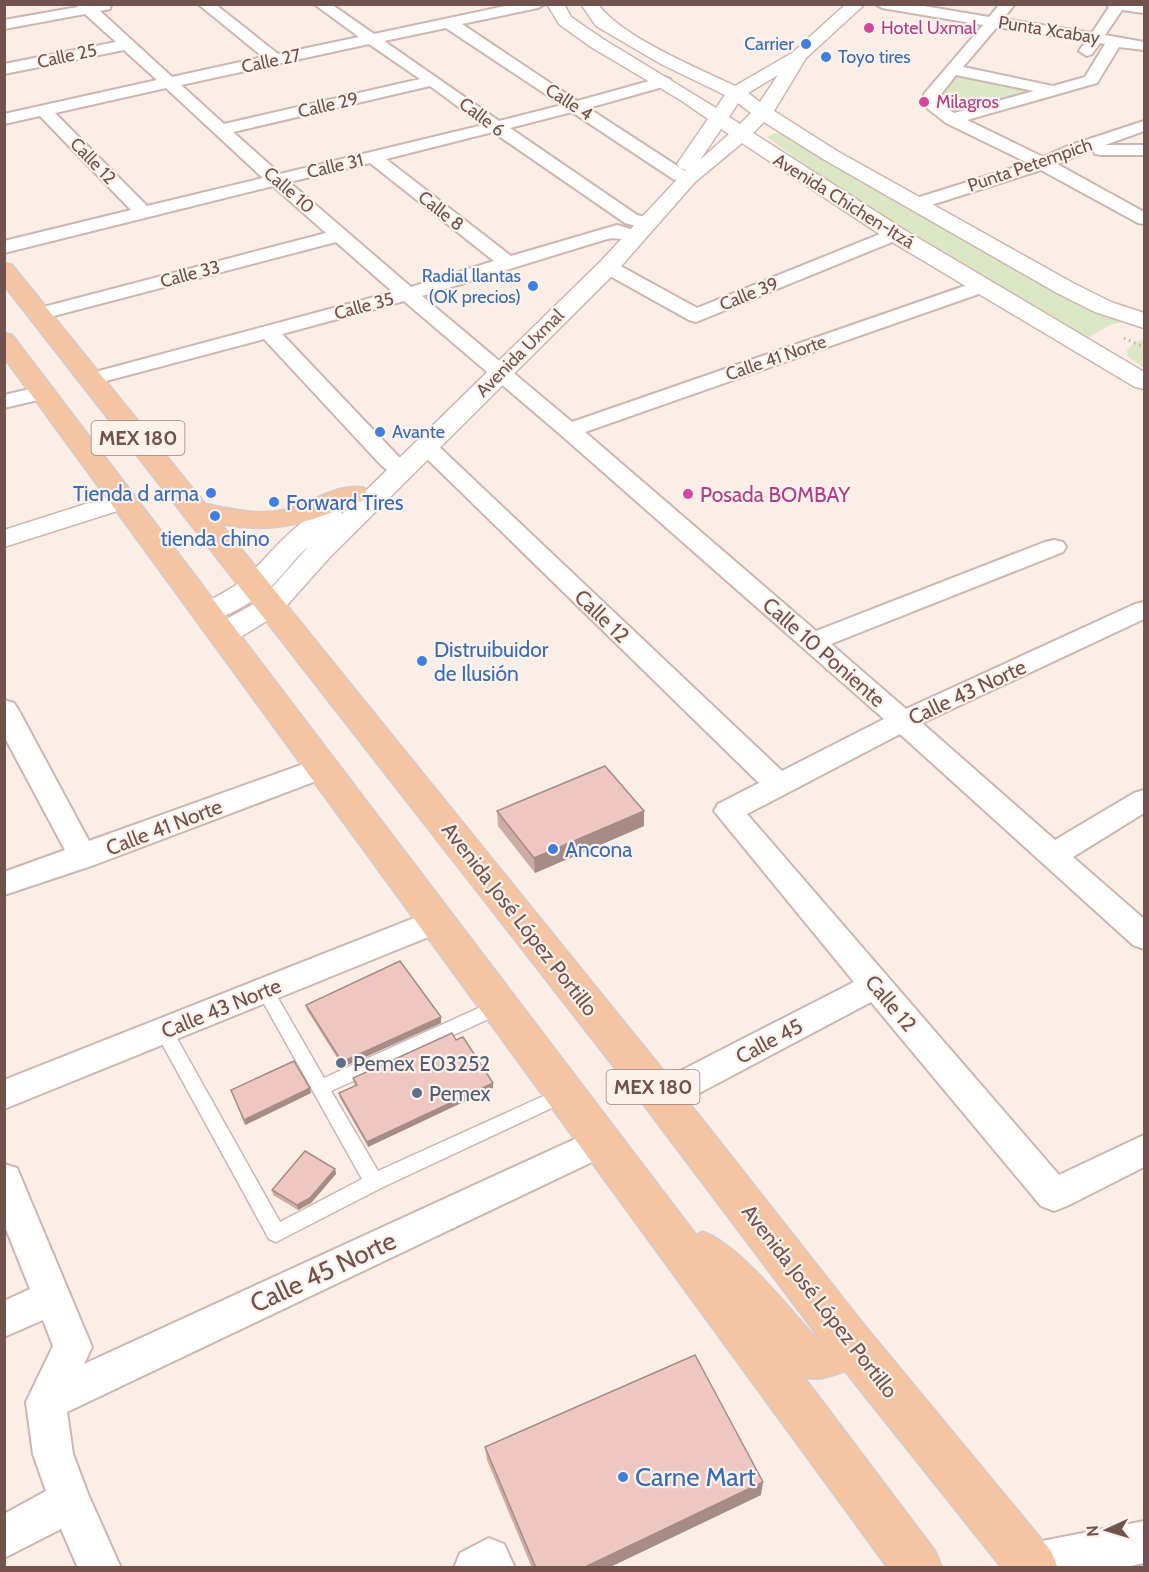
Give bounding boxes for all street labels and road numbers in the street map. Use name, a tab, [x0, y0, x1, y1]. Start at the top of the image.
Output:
street label: Punta Xcabay	[997, 11, 1101, 49]
street label: Calle 25	[35, 39, 99, 73]
street label: Calle 27	[239, 44, 303, 78]
street label: Calle 4	[541, 79, 597, 125]
street label: Calle 29	[296, 87, 360, 123]
street label: Calle 6	[455, 93, 509, 141]
street label: Calle 12	[65, 133, 121, 189]
street label: Punta Petempich	[965, 133, 1095, 197]
street label: Calle 31	[305, 149, 365, 183]
street label: Avenida Chichen-Itzá	[769, 149, 919, 253]
street label: Calle 10	[259, 162, 319, 218]
street label: Calle 8	[414, 186, 468, 236]
street label: Calle 33	[158, 255, 222, 293]
street label: Calle 39	[716, 272, 782, 316]
street label: Calle 35	[332, 287, 396, 325]
street label: Avenida Uxmal	[472, 304, 569, 401]
street label: Calle 41 Norte	[723, 331, 829, 385]
road number: MEX 180	[92, 421, 184, 455]
street label: Calle 12	[570, 584, 634, 648]
street label: Calle 10 Poniente	[758, 592, 891, 712]
street label: Calle 43 Norte	[904, 654, 1030, 730]
street label: Calle 41 Norte	[102, 793, 226, 861]
street label: Avenida José López Portillo	[437, 817, 603, 1021]
street label: Calle 12	[860, 970, 922, 1036]
street label: Calle 43 Norte	[157, 973, 285, 1043]
street label: Calle 45	[731, 1013, 807, 1069]
road number: MEX 180	[606, 1070, 700, 1104]
street label: Avenida José López Portillo	[737, 1199, 903, 1403]
street label: Calle 45 Norte	[245, 1224, 401, 1320]

